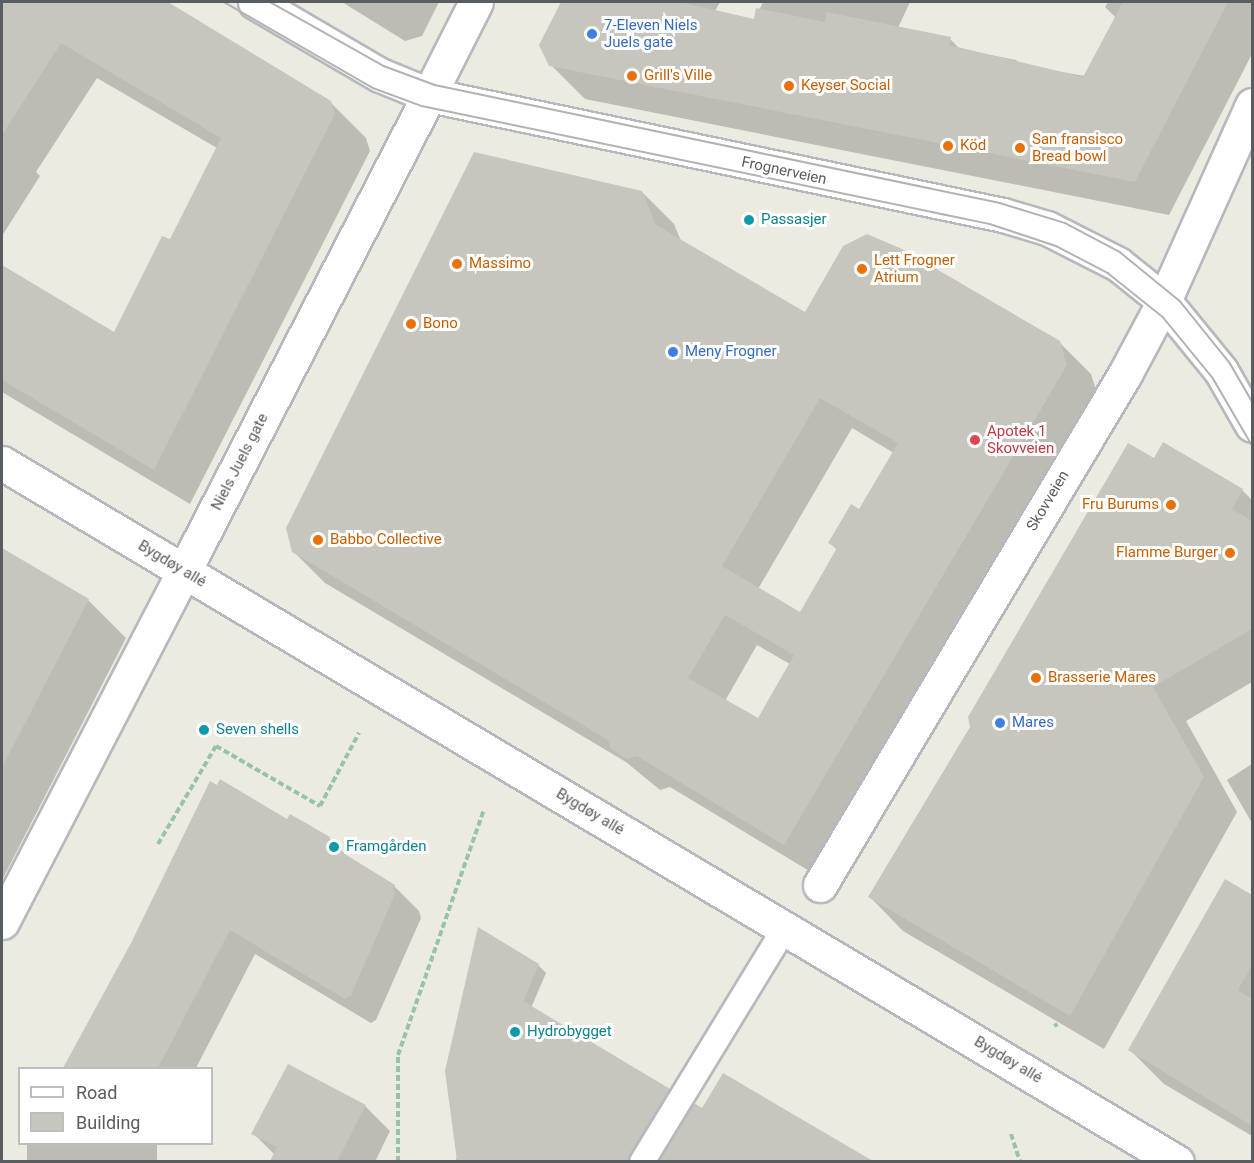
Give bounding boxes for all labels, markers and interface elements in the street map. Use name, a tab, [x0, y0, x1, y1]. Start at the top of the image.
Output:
place label: 7-Eleven Niels Juels gate	[604, 16, 697, 51]
marker: 7-Eleven Niels Juels gate	[585, 27, 599, 41]
place label: Grill's Ville	[644, 67, 712, 85]
marker: Grill's Ville	[625, 69, 639, 83]
place label: Keyser Social	[801, 77, 890, 95]
marker: Keyser Social	[782, 79, 796, 93]
place label: San fransisco Bread bowl	[1032, 130, 1123, 165]
place label: Köd	[960, 137, 986, 155]
marker: Köd	[941, 139, 955, 153]
marker: San fransisco Bread bowl	[1013, 141, 1027, 155]
street label: Frognerveien	[740, 153, 828, 189]
place label: Passasjer	[761, 211, 827, 229]
marker: Passasjer	[742, 213, 756, 227]
place label: Lett Frogner Atrium	[874, 251, 955, 286]
place label: Massimo	[469, 255, 531, 273]
marker: Massimo	[450, 257, 464, 271]
marker: Lett Frogner Atrium	[855, 262, 869, 276]
place label: Bono	[423, 315, 458, 333]
marker: Bono	[404, 317, 418, 331]
place label: Meny Frogner	[685, 343, 776, 361]
marker: Meny Frogner	[666, 345, 680, 359]
street label: Niels Juels gate	[208, 410, 272, 514]
place label: Apotek 1 Skovveien	[987, 422, 1054, 457]
marker: Apotek 1 Skovveien	[968, 433, 982, 447]
street label: Skovveien	[1023, 468, 1073, 534]
place label: Fru Burums	[1082, 496, 1159, 514]
marker: Fru Burums	[1164, 498, 1178, 512]
place label: Babbo Collective	[330, 531, 442, 549]
marker: Babbo Collective	[311, 533, 325, 547]
street label: Bygdøy allé	[135, 537, 209, 591]
place label: Flamme Burger	[1116, 544, 1218, 562]
marker: Flamme Burger	[1223, 546, 1237, 560]
place label: Brasserie Mares	[1048, 669, 1156, 687]
marker: Brasserie Mares	[1029, 671, 1043, 685]
place label: Mares	[1012, 714, 1054, 732]
marker: Mares	[993, 716, 1007, 730]
place label: Seven shells	[216, 721, 299, 739]
marker: Seven shells	[197, 723, 211, 737]
street label: Bygdøy allé	[553, 785, 627, 839]
place label: Framgården	[346, 838, 426, 856]
marker: Framgården	[327, 840, 341, 854]
place label: Hydrobygget	[527, 1023, 612, 1041]
marker: Hydrobygget	[508, 1025, 522, 1039]
street label: Bygdøy allé	[971, 1033, 1045, 1087]
legend	[18, 1067, 213, 1145]
text: Road	[76, 1082, 117, 1103]
text: Building	[76, 1112, 140, 1133]

